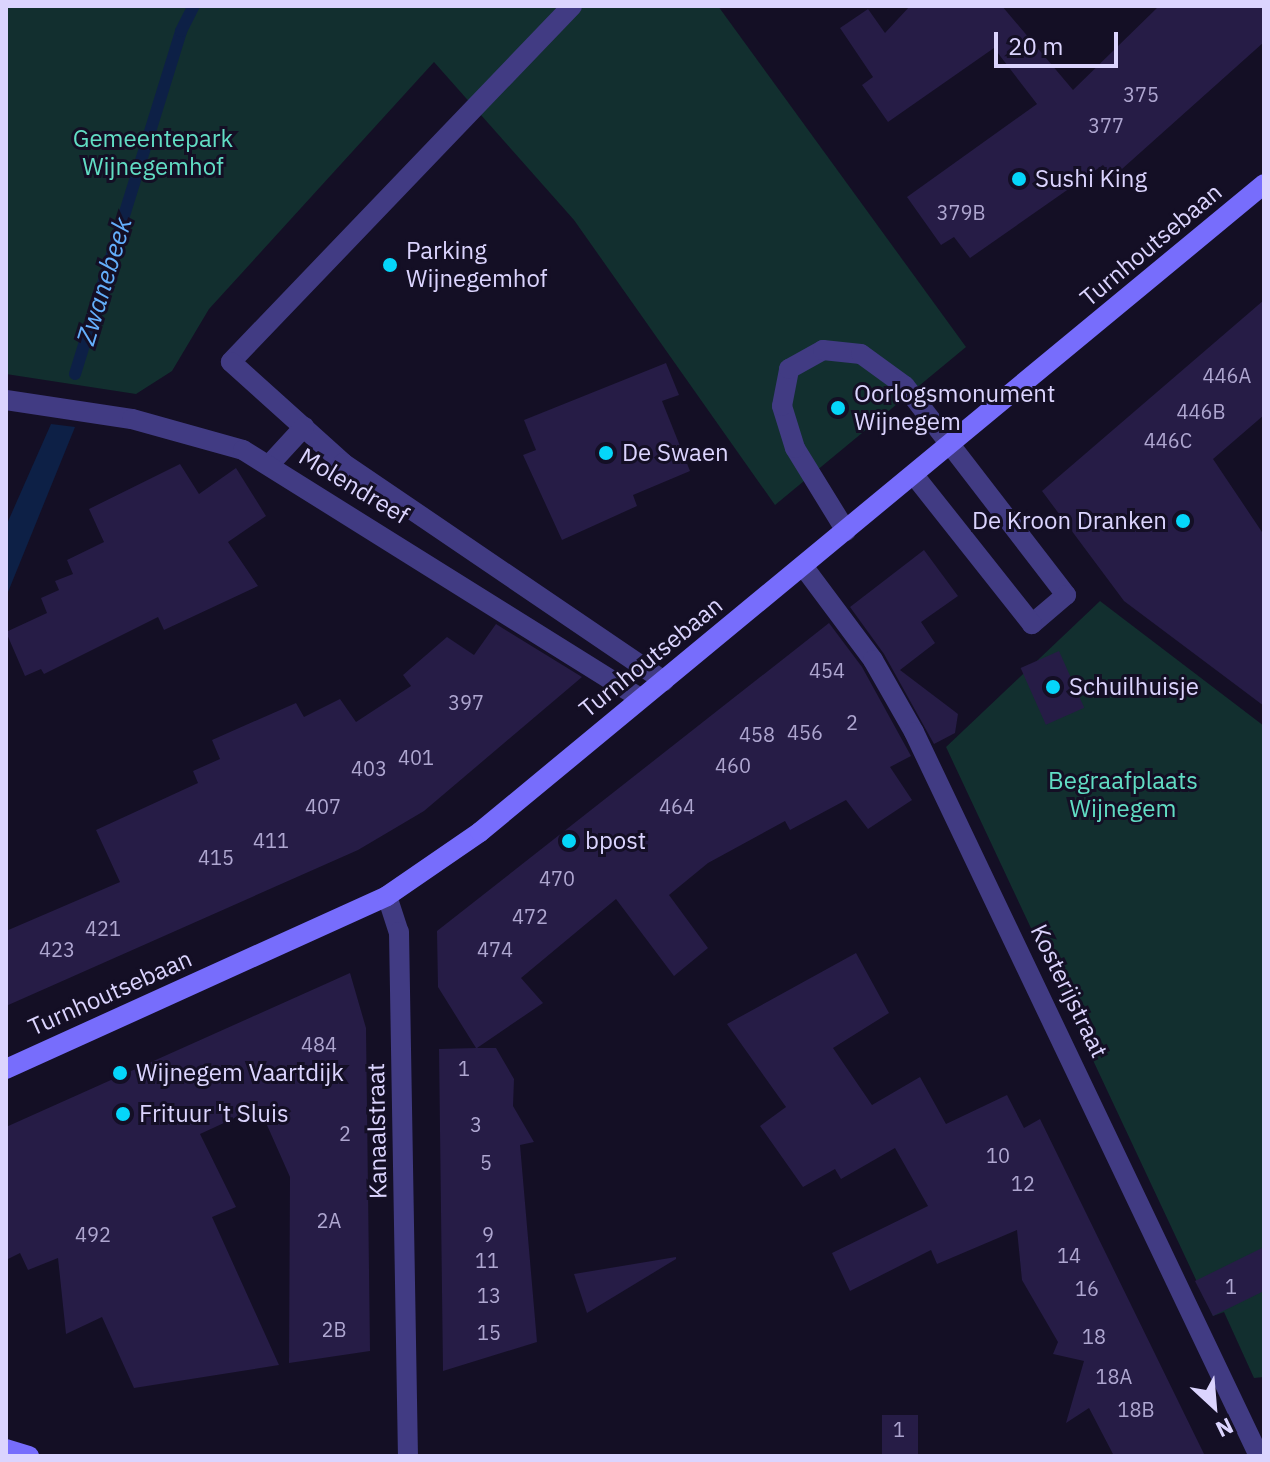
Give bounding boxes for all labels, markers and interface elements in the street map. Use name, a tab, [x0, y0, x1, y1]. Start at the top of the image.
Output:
scale bar	[998, 16, 1122, 66]
text: 20 m	[1008, 30, 1063, 62]
house number: 375	[1123, 82, 1159, 106]
house number: 377	[1088, 113, 1124, 137]
park label: Gemeentepark Wijnegemhof	[73, 125, 233, 181]
place label: Sushi King	[1035, 165, 1147, 193]
marker: Sushi King	[1010, 170, 1028, 188]
street label: Turnhoutsebaan	[1074, 177, 1228, 313]
house number: 379B	[936, 200, 986, 224]
water label: Zwanebeek	[70, 214, 138, 348]
place label: Parking Wijnegemhof	[406, 237, 548, 293]
marker: Parking Wijnegemhof	[381, 256, 399, 274]
house number: 446A	[1203, 363, 1251, 387]
place label: Oorlogsmonument Wijnegem	[854, 380, 1055, 436]
marker: Oorlogsmonument Wijnegem	[829, 399, 847, 417]
house number: 446B	[1176, 399, 1226, 423]
house number: 446C	[1144, 428, 1192, 452]
place label: De Swaen	[622, 439, 729, 467]
street label: Molendreef	[294, 442, 414, 530]
marker: De Swaen	[597, 444, 615, 462]
place label: De Kroon Dranken	[972, 507, 1167, 535]
marker: De Kroon Dranken	[1174, 512, 1192, 530]
street label: Turnhoutsebaan	[574, 590, 728, 724]
house number: 454	[809, 658, 845, 682]
place label: Schuilhuisje	[1069, 673, 1199, 701]
marker: Schuilhuisje	[1044, 678, 1062, 696]
house number: 397	[448, 690, 484, 714]
house number: 2	[846, 710, 858, 734]
house number: 456	[787, 720, 823, 744]
house number: 458	[739, 722, 775, 746]
house number: 401	[398, 745, 434, 769]
house number: 460	[715, 753, 751, 777]
house number: 403	[351, 756, 387, 780]
park label: Begraafplaats Wijnegem	[1048, 767, 1198, 823]
house number: 407	[305, 794, 341, 818]
house number: 464	[659, 794, 695, 818]
place label: bpost	[585, 827, 646, 855]
house number: 411	[253, 828, 289, 852]
marker: bpost	[560, 832, 578, 850]
house number: 415	[198, 845, 234, 869]
house number: 470	[539, 866, 575, 890]
house number: 472	[512, 904, 548, 928]
house number: 421	[85, 916, 121, 940]
street label: Kosterijstraat	[1024, 920, 1114, 1062]
house number: 423	[39, 937, 75, 961]
house number: 474	[477, 937, 513, 961]
street label: Turnhoutsebaan	[24, 944, 196, 1042]
house number: 484	[301, 1032, 337, 1056]
house number: 1	[458, 1056, 470, 1080]
place label: Wijnegem Vaartdijk	[136, 1059, 344, 1087]
street label: Kanaalstraat	[361, 1063, 393, 1199]
marker: Wijnegem Vaartdijk	[111, 1064, 129, 1082]
place label: Frituur 't Sluis	[139, 1100, 289, 1128]
marker: Frituur 't Sluis	[114, 1105, 132, 1123]
house number: 3	[470, 1112, 482, 1136]
house number: 2	[339, 1121, 351, 1145]
house number: 10	[986, 1143, 1010, 1167]
house number: 5	[480, 1150, 492, 1174]
house number: 12	[1011, 1171, 1035, 1195]
house number: 2A	[317, 1208, 341, 1232]
house number: 492	[75, 1222, 111, 1246]
house number: 9	[482, 1222, 494, 1246]
house number: 14	[1057, 1243, 1081, 1267]
house number: 11	[475, 1248, 499, 1272]
house number: 1	[1225, 1274, 1237, 1298]
house number: 16	[1075, 1276, 1099, 1300]
house number: 13	[477, 1283, 501, 1307]
house number: 2B	[321, 1317, 347, 1341]
house number: 15	[477, 1320, 501, 1344]
house number: 18	[1082, 1324, 1106, 1348]
house number: 18A	[1096, 1364, 1132, 1388]
north arrow	[1174, 1366, 1254, 1446]
house number: 18B	[1117, 1397, 1155, 1421]
text: N	[1211, 1411, 1238, 1445]
house number: 1	[893, 1417, 905, 1441]

